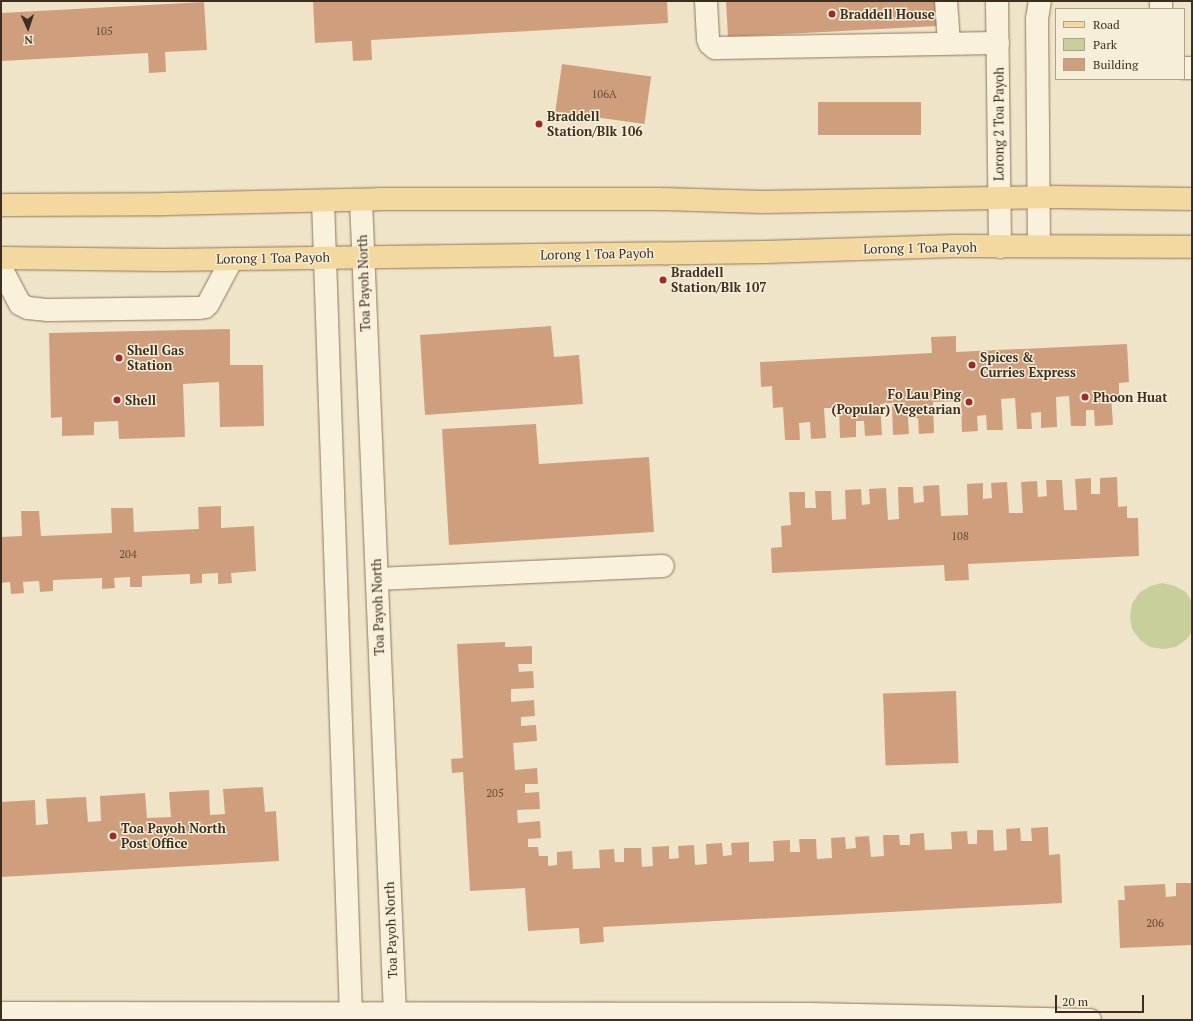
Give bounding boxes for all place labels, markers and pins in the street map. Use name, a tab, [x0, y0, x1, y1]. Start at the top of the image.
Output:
place label: Braddell House	[840, 6, 935, 22]
marker: Braddell House	[827, 9, 837, 19]
place label: Braddell Station/Blk 106	[547, 109, 643, 140]
marker: Braddell Station/Blk 106	[534, 119, 544, 129]
place label: Braddell Station/Blk 107	[671, 265, 767, 296]
marker: Braddell Station/Blk 107	[658, 275, 668, 285]
place label: Shell Gas Station	[127, 343, 184, 374]
place label: Spices & Curries Express	[980, 350, 1076, 381]
marker: Shell Gas Station	[114, 353, 124, 363]
marker: Spices & Curries Express	[967, 360, 977, 370]
place label: Fo Lau Ping (Popular) Vegetarian	[831, 387, 961, 418]
place label: Phoon Huat	[1093, 389, 1167, 405]
place label: Shell	[125, 392, 156, 408]
marker: Phoon Huat	[1080, 392, 1090, 402]
marker: Shell	[112, 395, 122, 405]
marker: Fo Lau Ping (Popular) Vegetarian	[964, 397, 974, 407]
place label: Toa Payoh North Post Office	[121, 821, 226, 852]
marker: Toa Payoh North Post Office	[108, 831, 118, 841]

